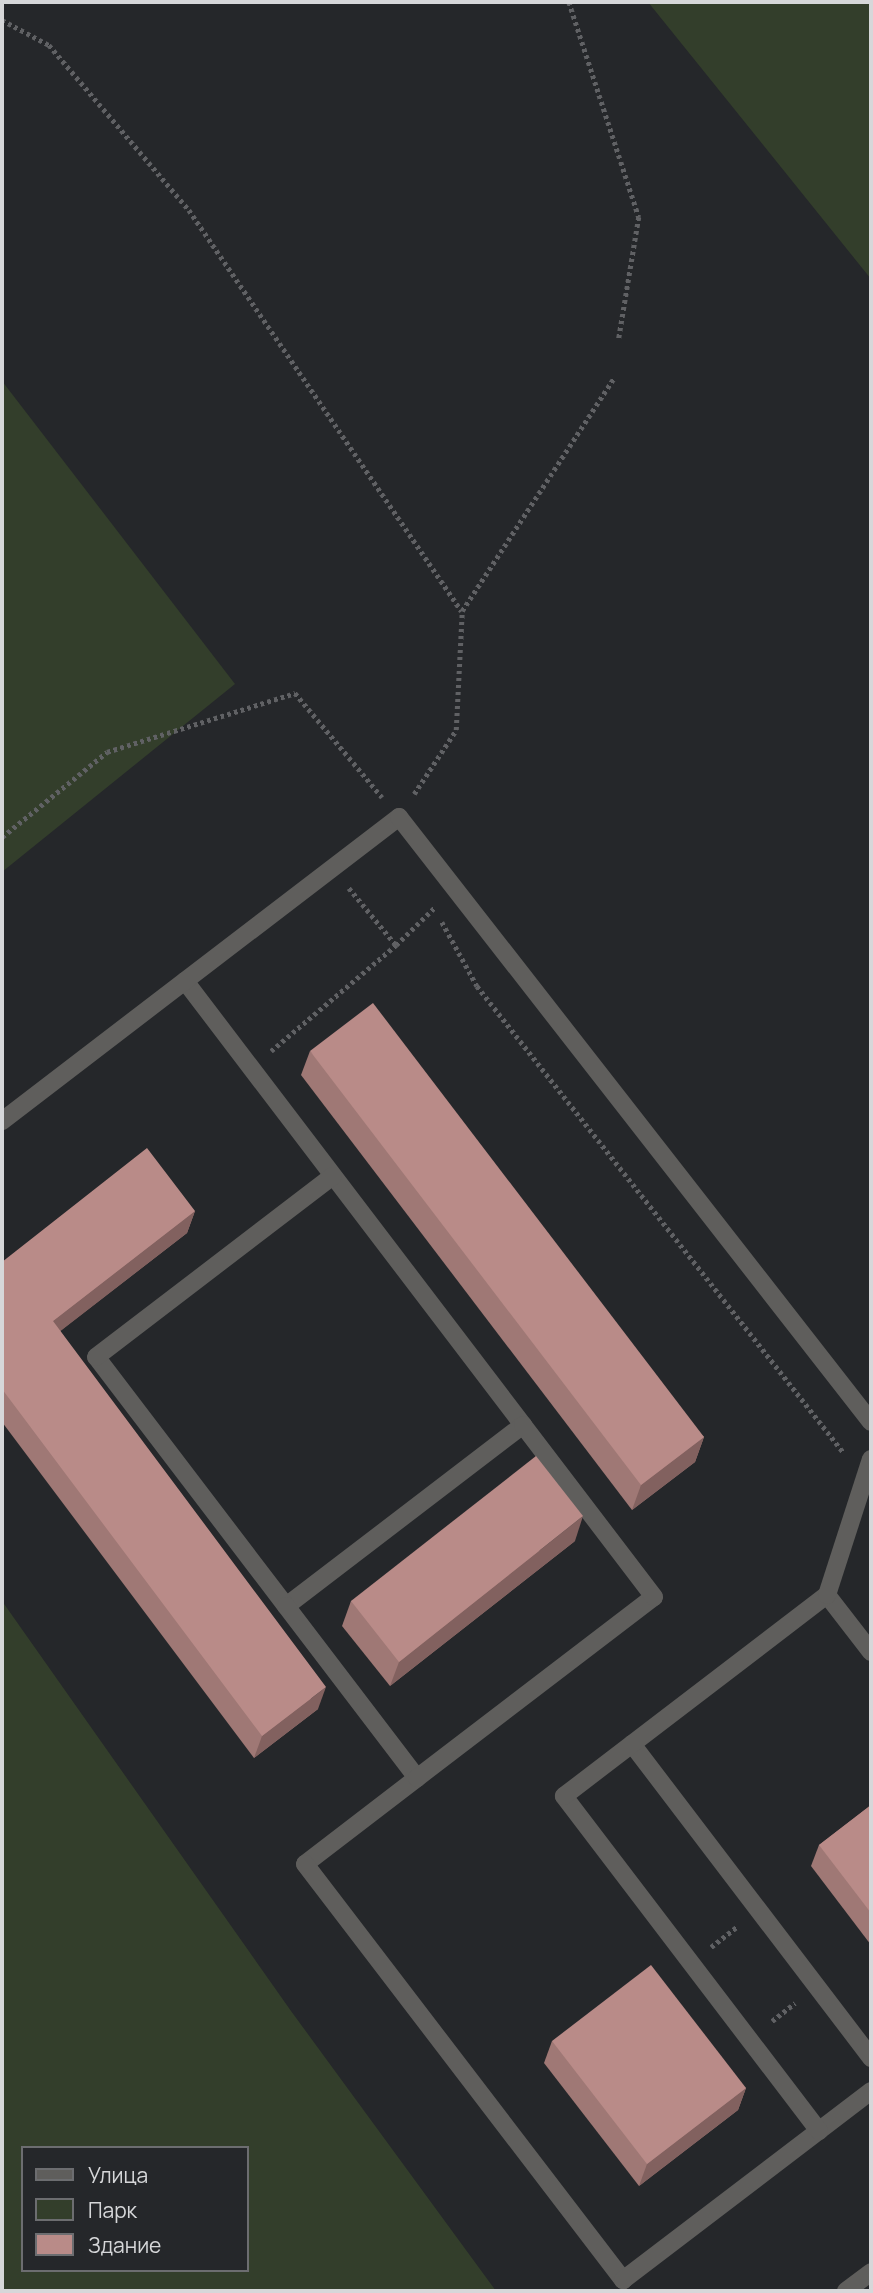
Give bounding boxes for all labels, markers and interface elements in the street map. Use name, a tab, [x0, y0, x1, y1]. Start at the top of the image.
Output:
legend	[21, 2146, 248, 2272]
text: Улица	[88, 2161, 148, 2189]
text: Парк	[88, 2196, 137, 2224]
text: Здание	[88, 2231, 161, 2259]

